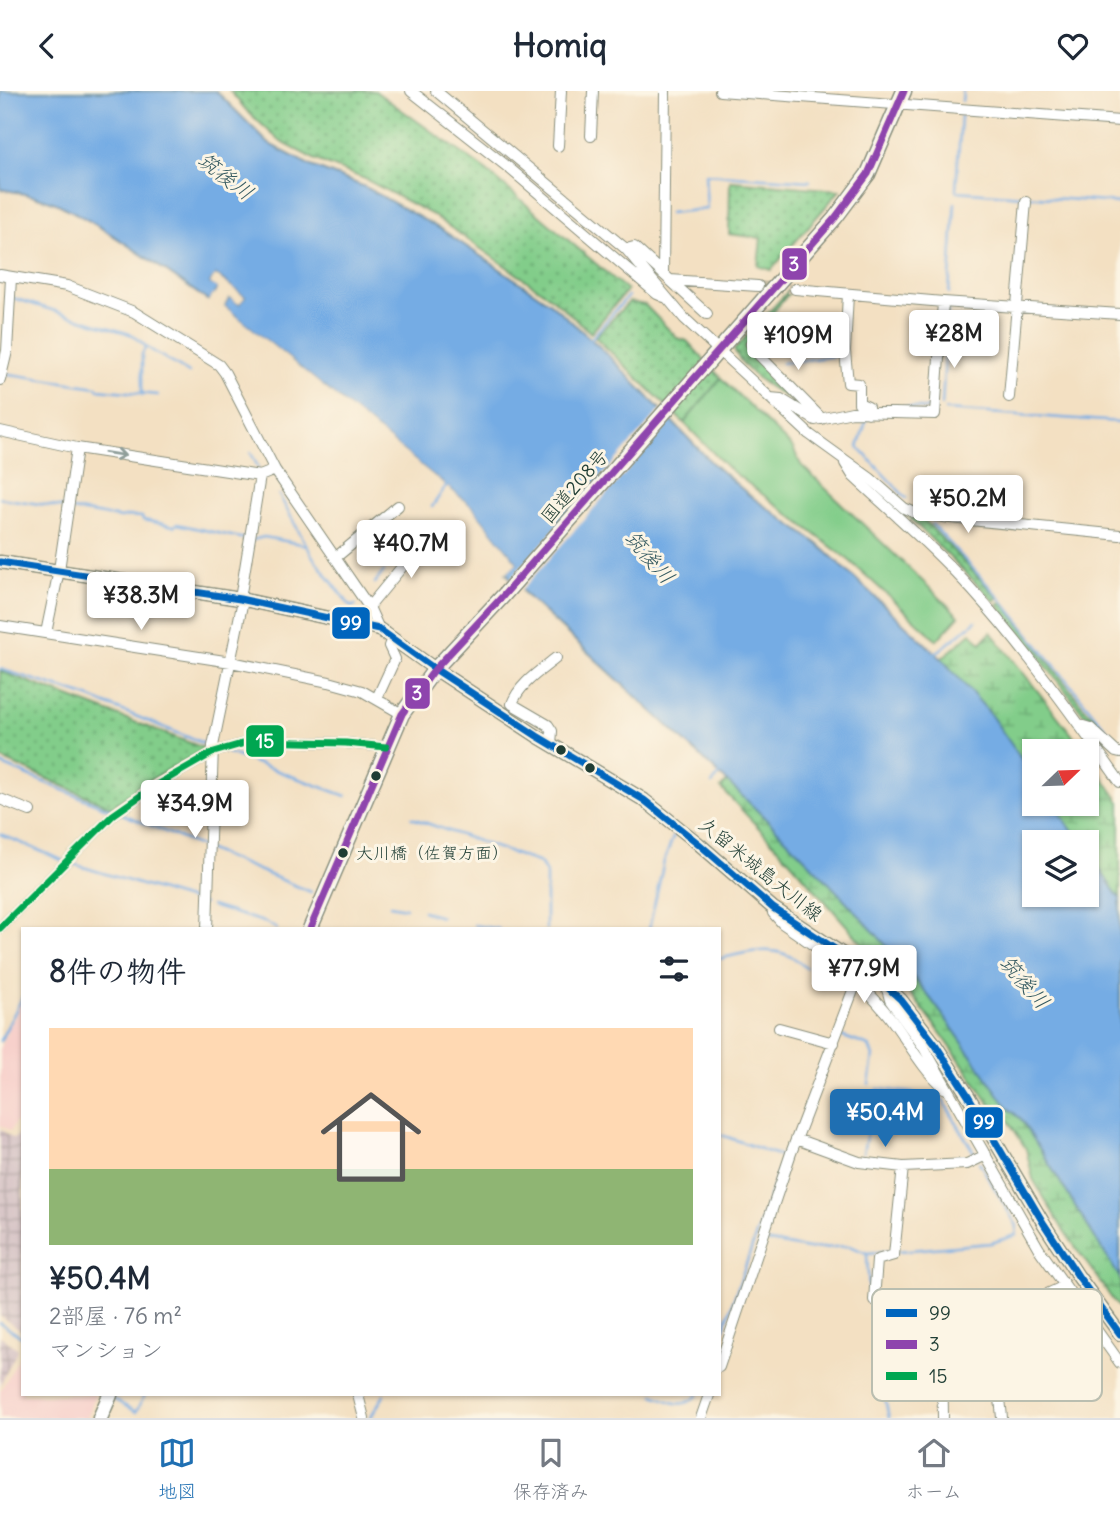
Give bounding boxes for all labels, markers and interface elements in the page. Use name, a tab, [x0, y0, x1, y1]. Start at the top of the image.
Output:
text: Homiq	[513, 25, 607, 66]
icon: back	[28, 27, 66, 65]
icon: heart	[1054, 27, 1092, 65]
water label: 筑後川	[193, 146, 259, 206]
line badge: 3	[781, 247, 808, 281]
text: 3	[789, 252, 799, 276]
pin: ¥28M	[913, 310, 995, 370]
pin: ¥109M	[749, 313, 847, 372]
text: ¥28M	[925, 318, 983, 347]
text: ¥109M	[763, 320, 833, 349]
street label: 国道208号	[535, 444, 613, 528]
one-way arrow	[103, 447, 126, 460]
pin: ¥50.2M	[911, 475, 1025, 535]
text: ¥50.2M	[929, 483, 1007, 512]
pin: ¥40.7M	[354, 521, 468, 580]
water label: 筑後川	[619, 524, 681, 590]
text: ¥40.7M	[373, 528, 449, 557]
pin: ¥38.3M	[84, 573, 198, 632]
text: ¥38.3M	[103, 580, 179, 609]
line badge: 99	[331, 606, 371, 640]
text: 99	[340, 611, 362, 635]
line badge: 3	[404, 677, 431, 710]
text: 3	[412, 681, 422, 705]
line badge: 15	[245, 724, 285, 758]
text: 15	[256, 729, 274, 753]
north arrow	[1022, 739, 1099, 815]
map controls	[1022, 739, 1099, 907]
unlabelled marker	[554, 743, 568, 757]
unlabelled marker	[583, 761, 597, 775]
unlabelled marker	[369, 769, 383, 783]
pin: ¥34.9M	[138, 781, 252, 840]
text: ¥34.9M	[157, 788, 233, 817]
street label: 久留米城島大川線	[694, 812, 828, 926]
button: layers	[1022, 830, 1099, 907]
place label: 大川橋（佐賀方面）	[356, 842, 509, 864]
marker: 大川橋（佐賀方面）	[336, 846, 350, 860]
pin: ¥77.9M	[807, 946, 921, 1005]
water label: 筑後川	[994, 949, 1056, 1015]
icon: filters	[655, 950, 693, 988]
text: 8件の物件	[49, 952, 186, 990]
text: ¥77.9M	[828, 953, 900, 982]
icon: home	[308, 1074, 434, 1200]
pin: ¥50.4M	[828, 1089, 942, 1149]
text: ¥50.4M	[846, 1097, 924, 1126]
line badge: 99	[964, 1106, 1004, 1139]
text: 99	[973, 1110, 995, 1134]
text: ¥50.4M	[49, 1259, 151, 1297]
legend	[872, 1289, 1102, 1401]
text: 2部屋 · 76 m²	[49, 1301, 182, 1330]
text: 99	[929, 1301, 951, 1325]
text: 3	[929, 1332, 940, 1356]
text: マンション	[49, 1335, 163, 1364]
text: 15	[929, 1364, 947, 1388]
tab: 地図	[158, 1434, 196, 1503]
tab: 保存済み	[513, 1434, 589, 1503]
tab: ホーム	[905, 1434, 962, 1503]

